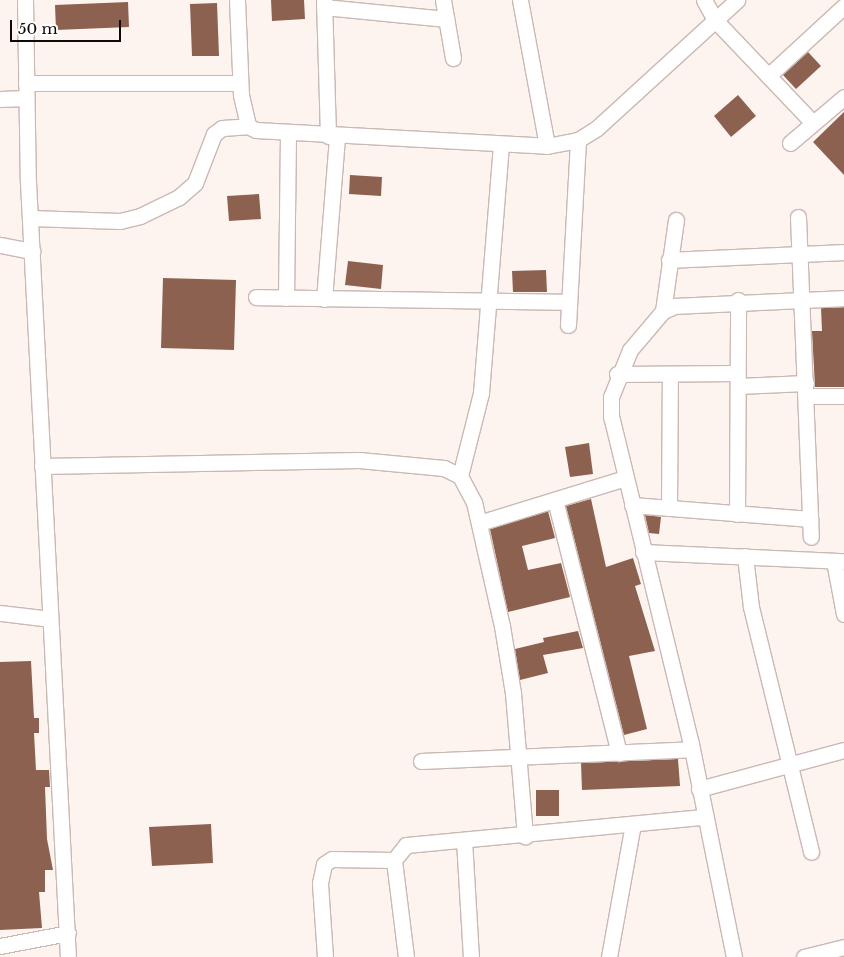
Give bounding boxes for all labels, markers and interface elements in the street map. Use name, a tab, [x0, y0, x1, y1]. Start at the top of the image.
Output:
scale bar	[12, 10, 124, 42]
text: 50 m	[18, 19, 58, 38]

